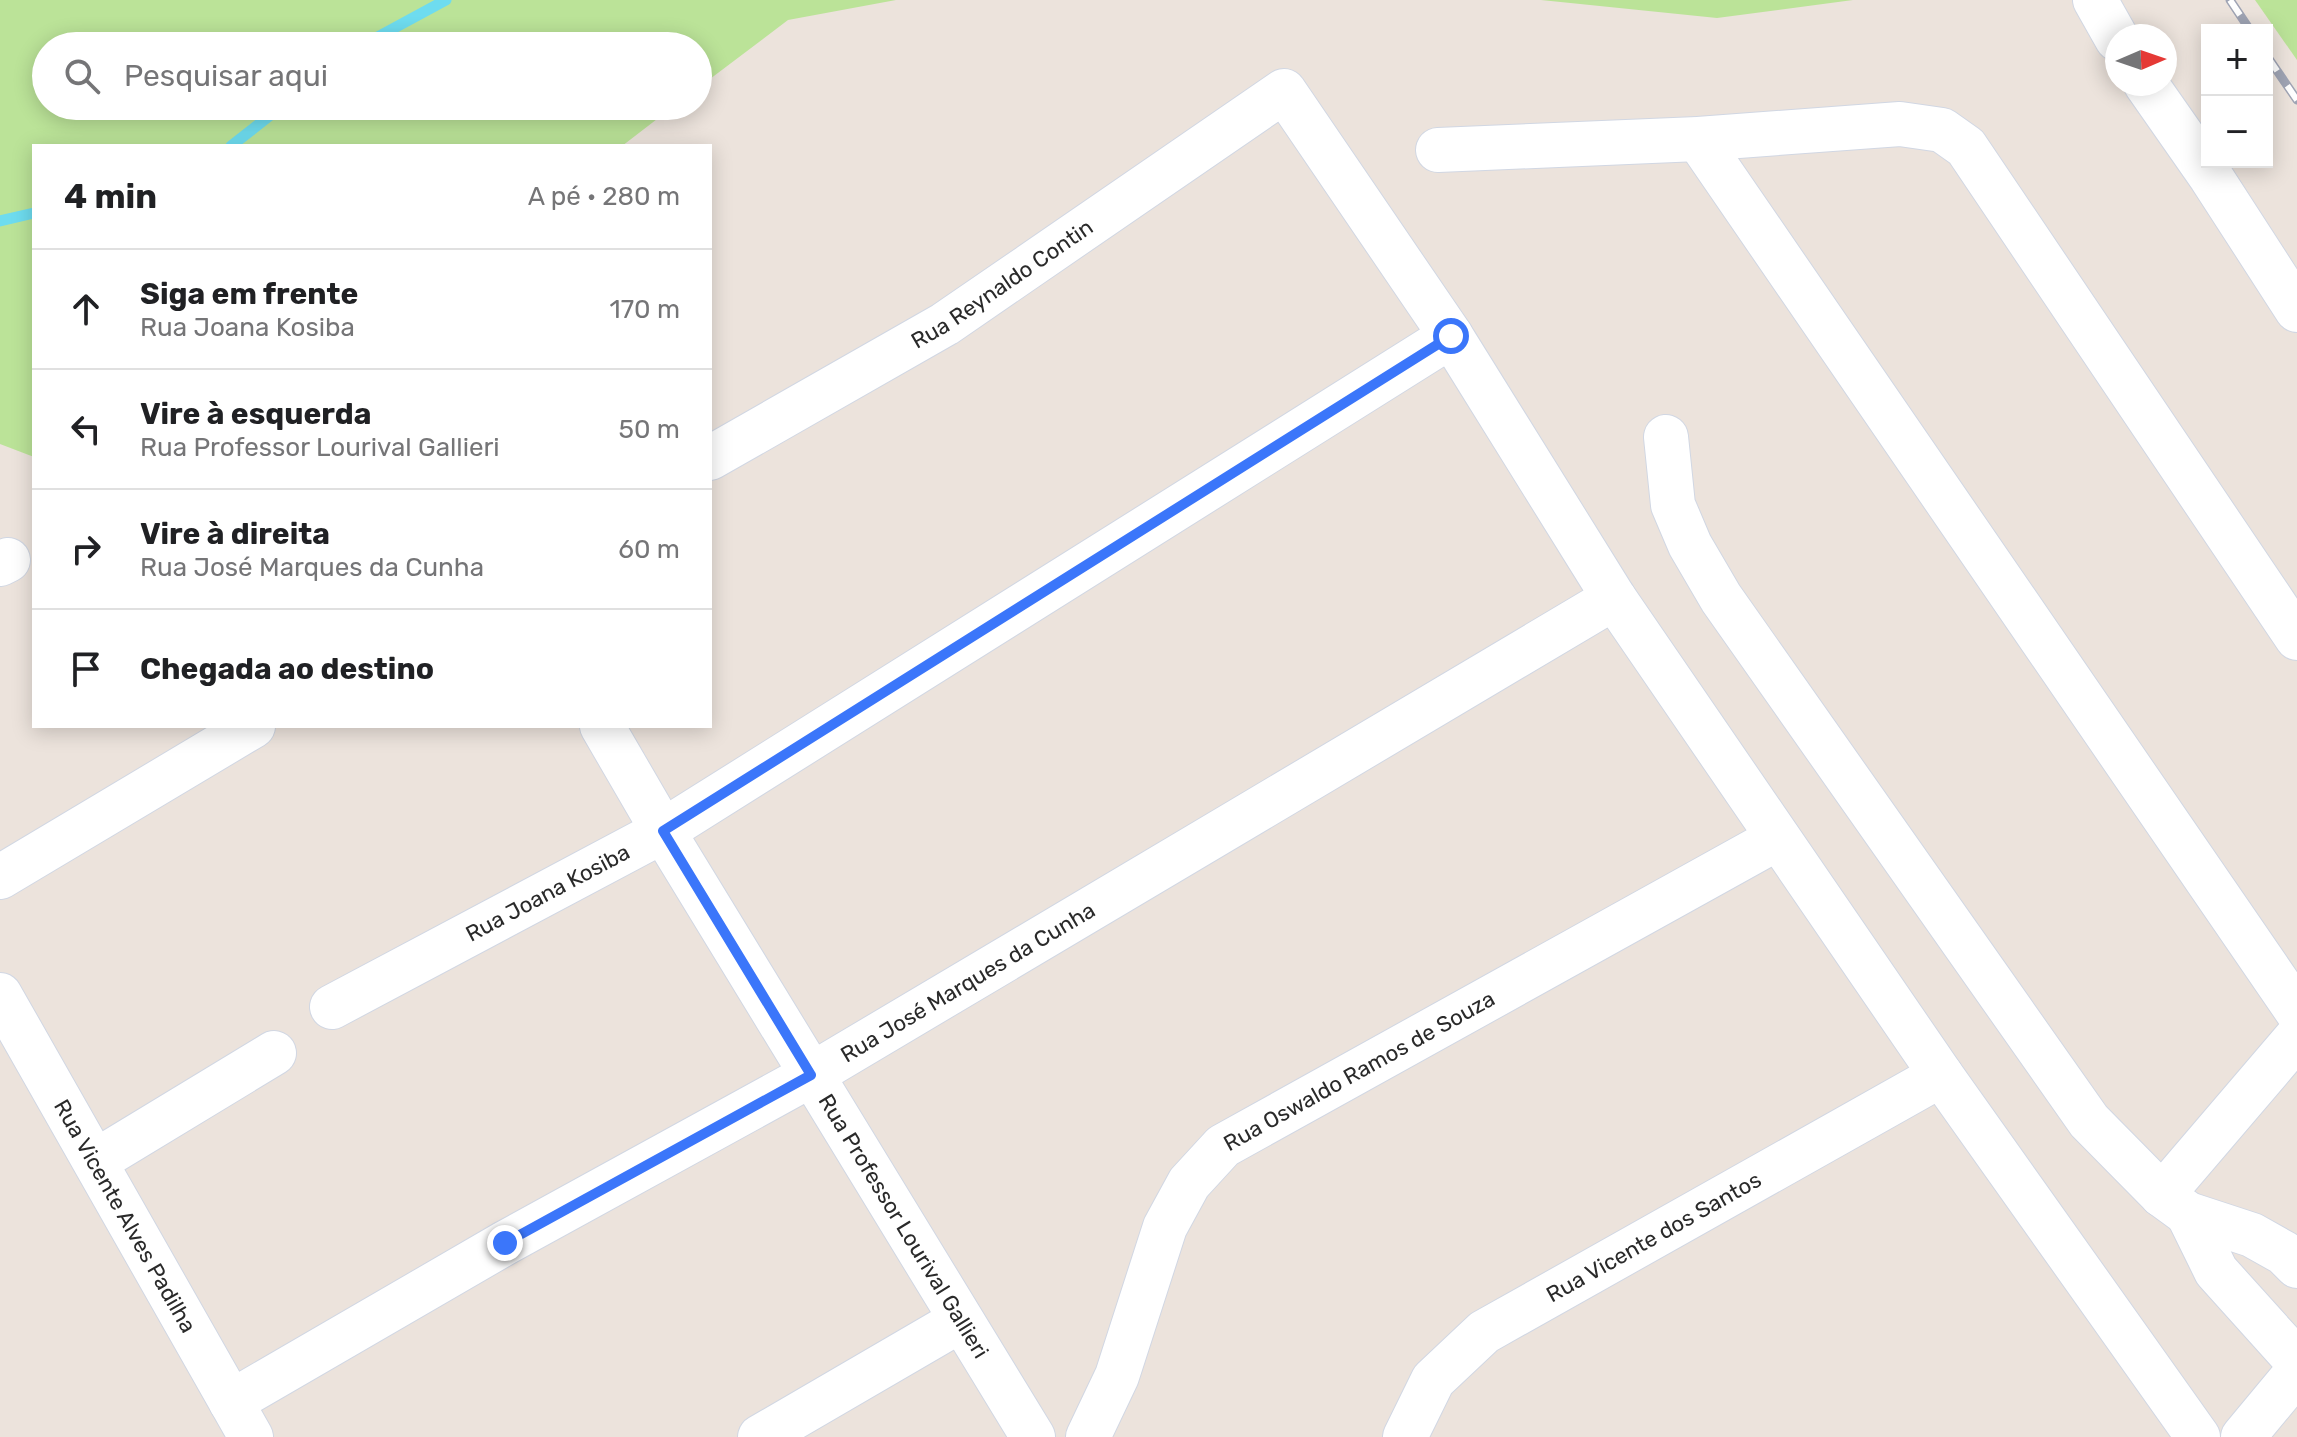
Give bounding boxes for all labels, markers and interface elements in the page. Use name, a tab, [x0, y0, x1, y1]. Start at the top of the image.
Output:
north arrow	[2105, 24, 2177, 96]
map controls	[2201, 24, 2273, 168]
button: +	[2201, 24, 2273, 96]
search box	[32, 32, 712, 120]
icon: search	[60, 54, 104, 98]
text: Pesquisar aqui	[124, 58, 328, 94]
button: −	[2201, 96, 2273, 168]
text: 4 min	[64, 176, 157, 217]
text: A pé · 280 m	[528, 181, 680, 212]
street label: Rua Reynaldo Contin	[906, 213, 1098, 354]
text: Siga em frente	[140, 276, 358, 312]
icon: ahead	[64, 287, 108, 331]
text: 170 m	[610, 294, 680, 325]
text: Rua Joana Kosiba	[140, 312, 355, 343]
route start	[1433, 318, 1469, 354]
text: Vire à esquerda	[140, 396, 371, 432]
icon: left	[64, 407, 108, 451]
text: 50 m	[619, 414, 680, 445]
text: Rua Professor Lourival Gallieri	[140, 432, 500, 463]
text: Vire à direita	[140, 516, 330, 552]
icon: right	[64, 527, 108, 571]
text: 60 m	[618, 534, 680, 565]
text: Rua José Marques da Cunha	[140, 552, 484, 583]
icon: arrive	[64, 647, 108, 691]
text: Chegada ao destino	[140, 651, 434, 687]
street label: Rua Joana Kosiba	[461, 838, 634, 947]
street label: Rua José Marques da Cunha	[835, 896, 1100, 1068]
street label: Rua Oswaldo Ramos de Souza	[1219, 984, 1499, 1157]
street label: Rua Professor Lourival Gallieri	[813, 1089, 995, 1363]
street label: Rua Vicente Alves Padilha	[49, 1094, 202, 1337]
street label: Rua Vicente dos Santos	[1541, 1166, 1766, 1308]
route end	[487, 1225, 523, 1261]

